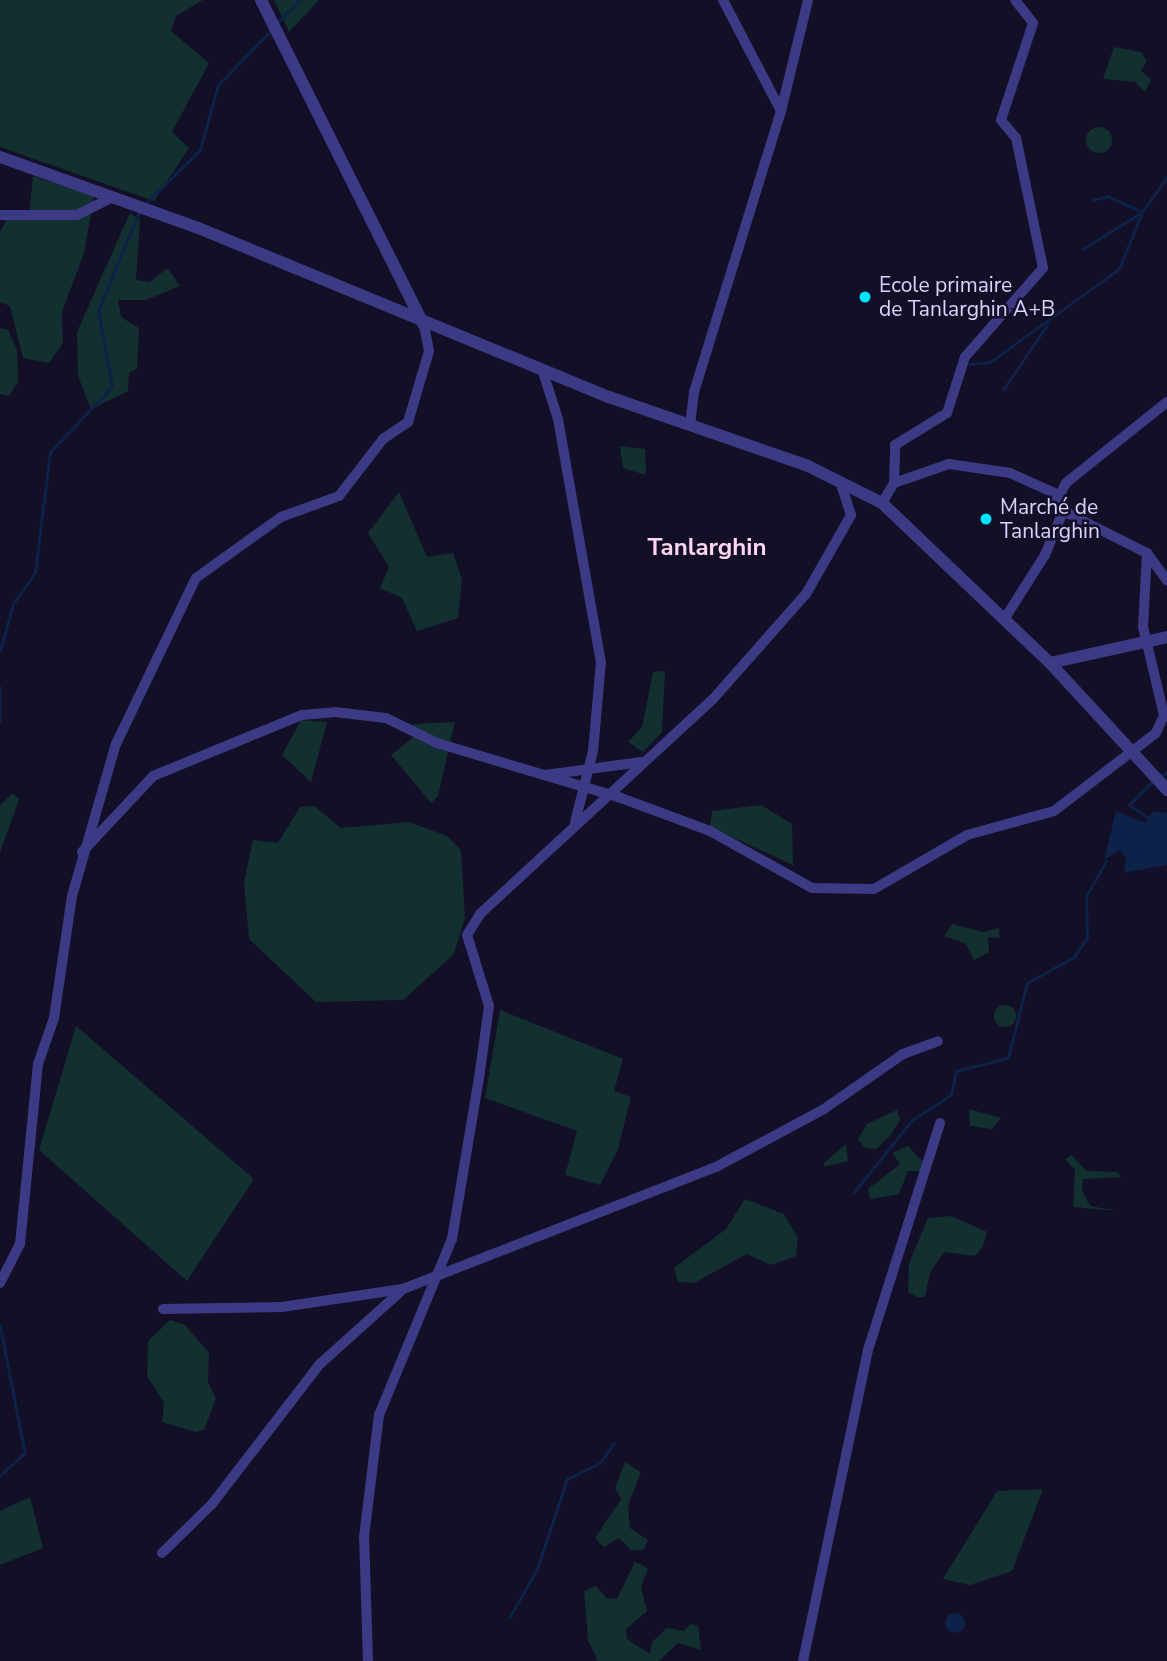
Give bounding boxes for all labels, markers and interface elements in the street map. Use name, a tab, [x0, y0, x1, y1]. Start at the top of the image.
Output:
place label: Ecole primaire de Tanlarghin A+B	[879, 272, 1055, 322]
marker: Ecole primaire de Tanlarghin A+B	[857, 289, 873, 305]
place label: Marché de Tanlarghin	[1000, 494, 1100, 544]
marker: Marché de Tanlarghin	[978, 511, 994, 527]
district label: Tanlarghin	[648, 534, 766, 562]

